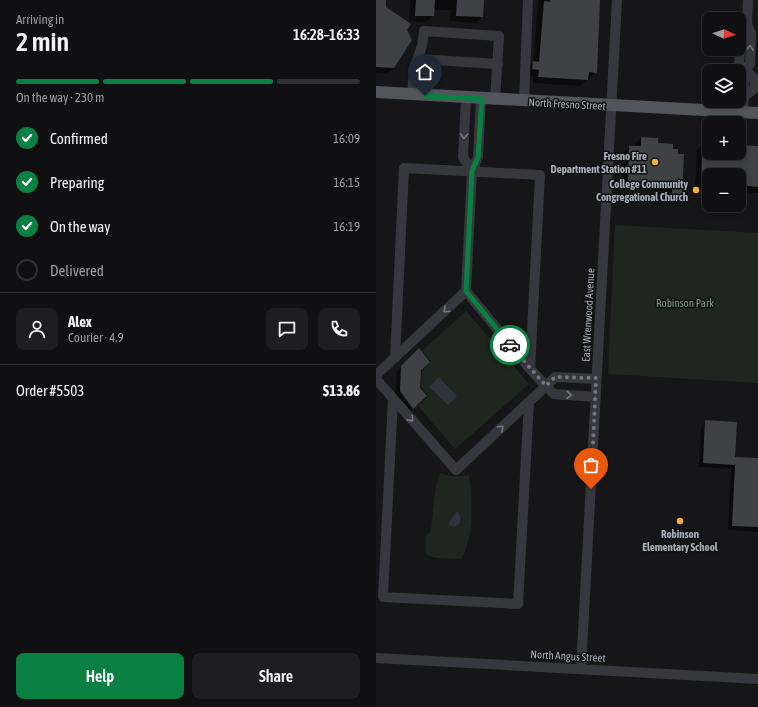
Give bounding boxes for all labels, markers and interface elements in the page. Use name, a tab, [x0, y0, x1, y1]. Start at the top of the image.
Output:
text: Arriving in	[16, 12, 64, 27]
north arrow	[702, 12, 746, 56]
map controls	[702, 12, 746, 212]
text: 16:28–16:33	[293, 26, 360, 43]
text: 2 min	[16, 27, 69, 57]
one-way arrow	[746, 45, 755, 51]
pin	[408, 55, 442, 96]
icon: home	[414, 61, 436, 83]
button: layers	[702, 64, 746, 108]
text: On the way · 230 m	[16, 90, 104, 105]
street label: North Fresno Street	[528, 96, 606, 112]
button: +	[702, 116, 746, 160]
icon: check	[16, 127, 38, 149]
text: Confirmed	[50, 130, 108, 147]
text: 16:09	[333, 131, 360, 146]
one-way arrow	[460, 133, 469, 139]
place label: Fresno Fire Department Station #11	[550, 150, 647, 175]
marker: Fresno Fire Department Station #11	[650, 157, 660, 167]
button: −	[702, 168, 746, 212]
icon: check	[16, 171, 38, 193]
text: Preparing	[50, 174, 104, 191]
text: 16:15	[333, 175, 360, 190]
place label: College Community Congregational Church	[596, 178, 688, 203]
marker: College Community Congregational Church	[691, 185, 701, 195]
icon: check	[16, 215, 38, 237]
text: On the way	[50, 218, 111, 235]
text: 16:19	[333, 219, 360, 234]
text: Delivered	[50, 262, 104, 279]
street label: East Wrenwood Avenue	[580, 268, 596, 362]
park label: Robinson Park	[656, 297, 714, 309]
one-way arrow	[444, 305, 451, 312]
button: person	[16, 308, 58, 350]
button: chat	[266, 308, 308, 350]
button: phone	[318, 308, 360, 350]
text: Alex	[68, 313, 92, 330]
courier	[490, 325, 530, 365]
text: Courier · 4.9	[68, 330, 124, 345]
icon: car	[499, 334, 521, 356]
text: Order #5503	[16, 382, 84, 399]
text: $13.86	[323, 382, 360, 399]
one-way arrow	[566, 391, 572, 400]
one-way arrow	[406, 415, 413, 422]
one-way arrow	[496, 425, 504, 433]
pin	[574, 448, 608, 489]
icon: bag	[580, 454, 602, 476]
marker: Robinson Elementary School	[675, 516, 685, 526]
place label: Robinson Elementary School	[642, 528, 719, 553]
street label: North Angus Street	[530, 648, 606, 664]
button: Help	[16, 653, 184, 699]
button: Share	[192, 653, 360, 699]

